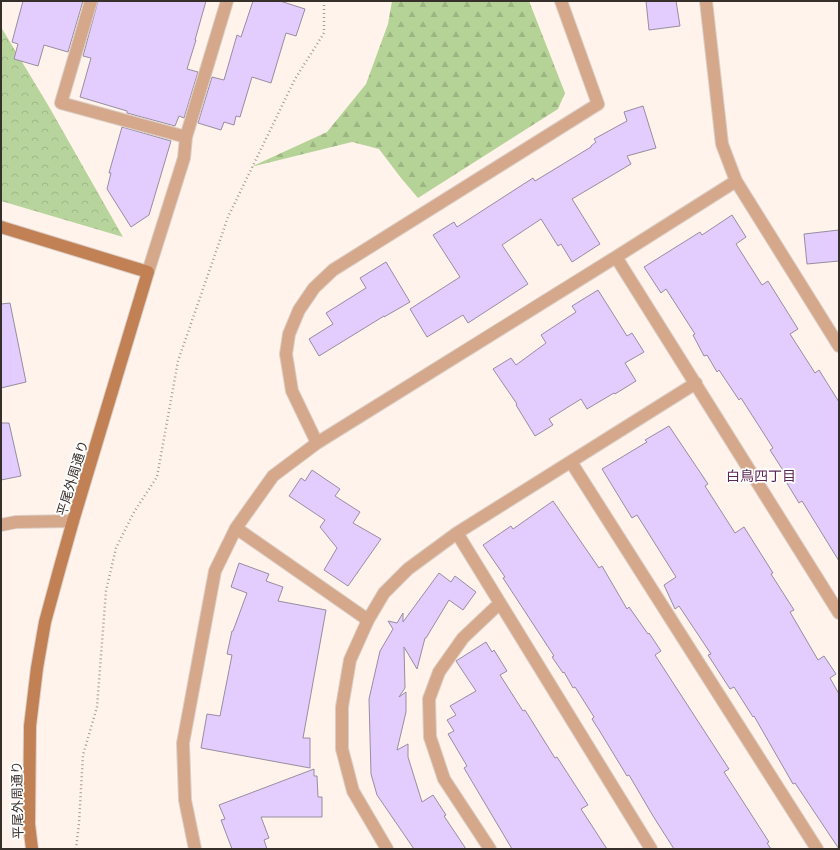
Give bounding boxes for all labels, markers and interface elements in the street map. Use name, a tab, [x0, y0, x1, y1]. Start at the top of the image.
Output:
street label: 平尾外周通り	[52, 438, 94, 519]
district label: 白鳥四丁目	[726, 466, 796, 487]
street label: 平尾外周通り	[7, 761, 29, 839]

